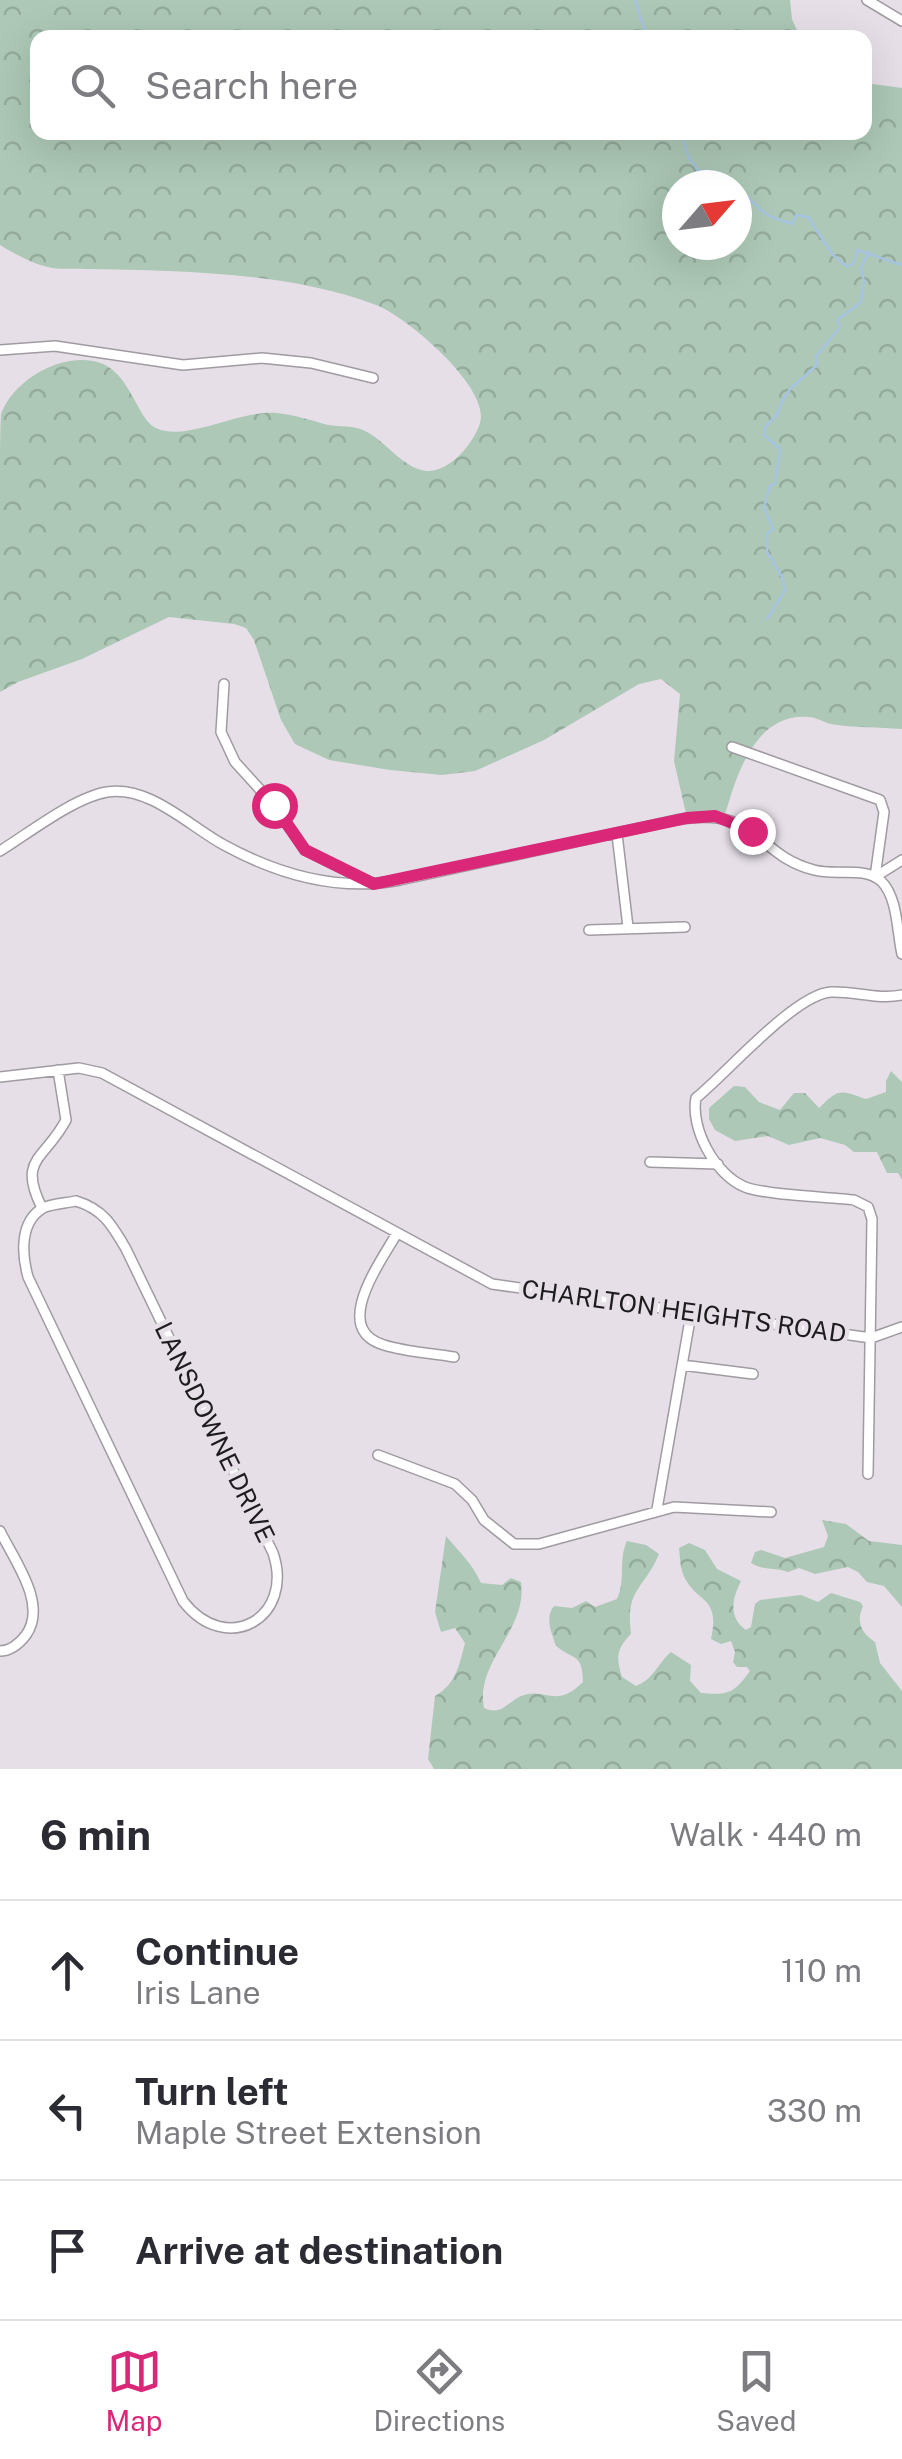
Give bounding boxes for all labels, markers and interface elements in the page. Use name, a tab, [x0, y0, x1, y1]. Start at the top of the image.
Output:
search box	[30, 30, 872, 140]
icon: search	[65, 58, 120, 113]
text: Search here	[145, 63, 358, 108]
north arrow	[662, 170, 752, 260]
route start	[252, 783, 298, 829]
route end	[730, 809, 776, 855]
street label: CHARLTON HEIGHTS ROAD	[520, 1273, 848, 1349]
street label: LANSDOWNE DRIVE	[149, 1317, 281, 1547]
text: 6 min	[40, 1810, 151, 1859]
text: Walk · 440 m	[670, 1816, 862, 1853]
text: Continue	[135, 1929, 299, 1974]
icon: ahead	[40, 1943, 95, 1998]
text: 110 m	[781, 1952, 862, 1989]
text: Iris Lane	[135, 1974, 261, 2011]
text: Turn left	[135, 2069, 289, 2114]
icon: left	[40, 2083, 95, 2138]
text: 330 m	[767, 2092, 862, 2129]
text: Maple Street Extension	[135, 2114, 482, 2151]
icon: arrive	[40, 2223, 95, 2278]
text: Arrive at destination	[135, 2228, 503, 2273]
tab: Map	[106, 2344, 162, 2437]
tab: Directions	[374, 2344, 505, 2437]
tab: Saved	[716, 2344, 796, 2437]

